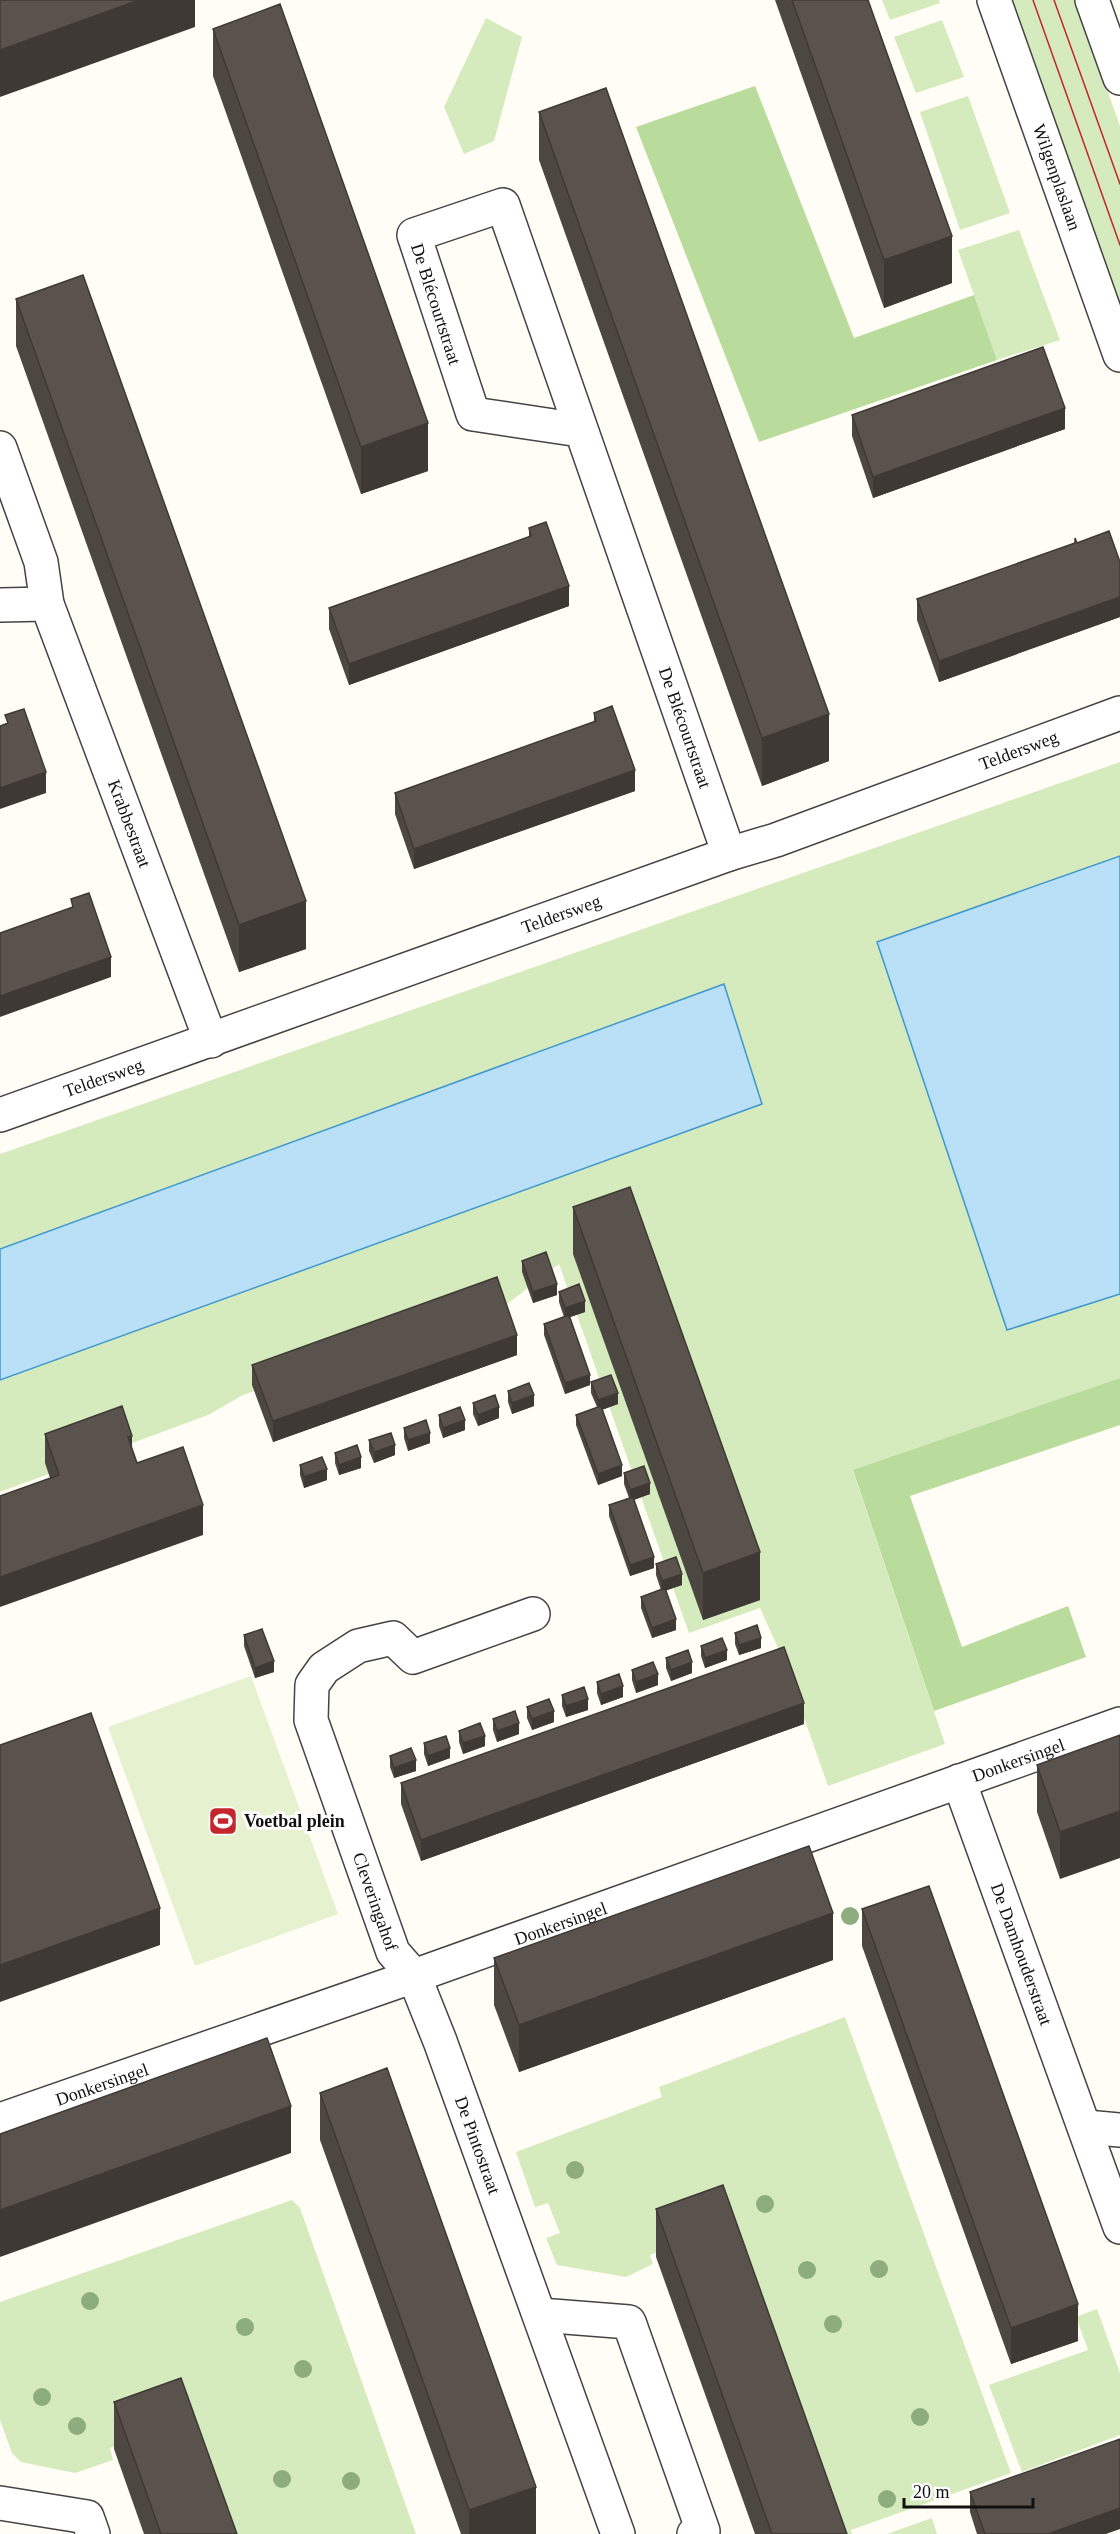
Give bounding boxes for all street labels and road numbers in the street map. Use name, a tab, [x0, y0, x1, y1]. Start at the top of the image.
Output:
street label: Wilgenplaslaan	[1029, 121, 1085, 233]
street label: De Blécourtstraat	[407, 241, 465, 367]
street label: De Blécourtstraat	[655, 665, 715, 791]
street label: Teldersweg	[976, 727, 1061, 774]
street label: Krabbestraat	[104, 777, 155, 870]
street label: Teldersweg	[519, 891, 603, 937]
street label: Teldersweg	[61, 1055, 146, 1101]
street label: Donkersingel	[969, 1735, 1067, 1786]
street label: Cleveringahof	[349, 1850, 402, 1954]
street label: De Damhouderstraat	[987, 1880, 1056, 2028]
street label: Donkersingel	[512, 1898, 610, 1949]
street label: Donkersingel	[53, 2059, 151, 2110]
street label: De Pintostraat	[451, 2094, 504, 2197]

